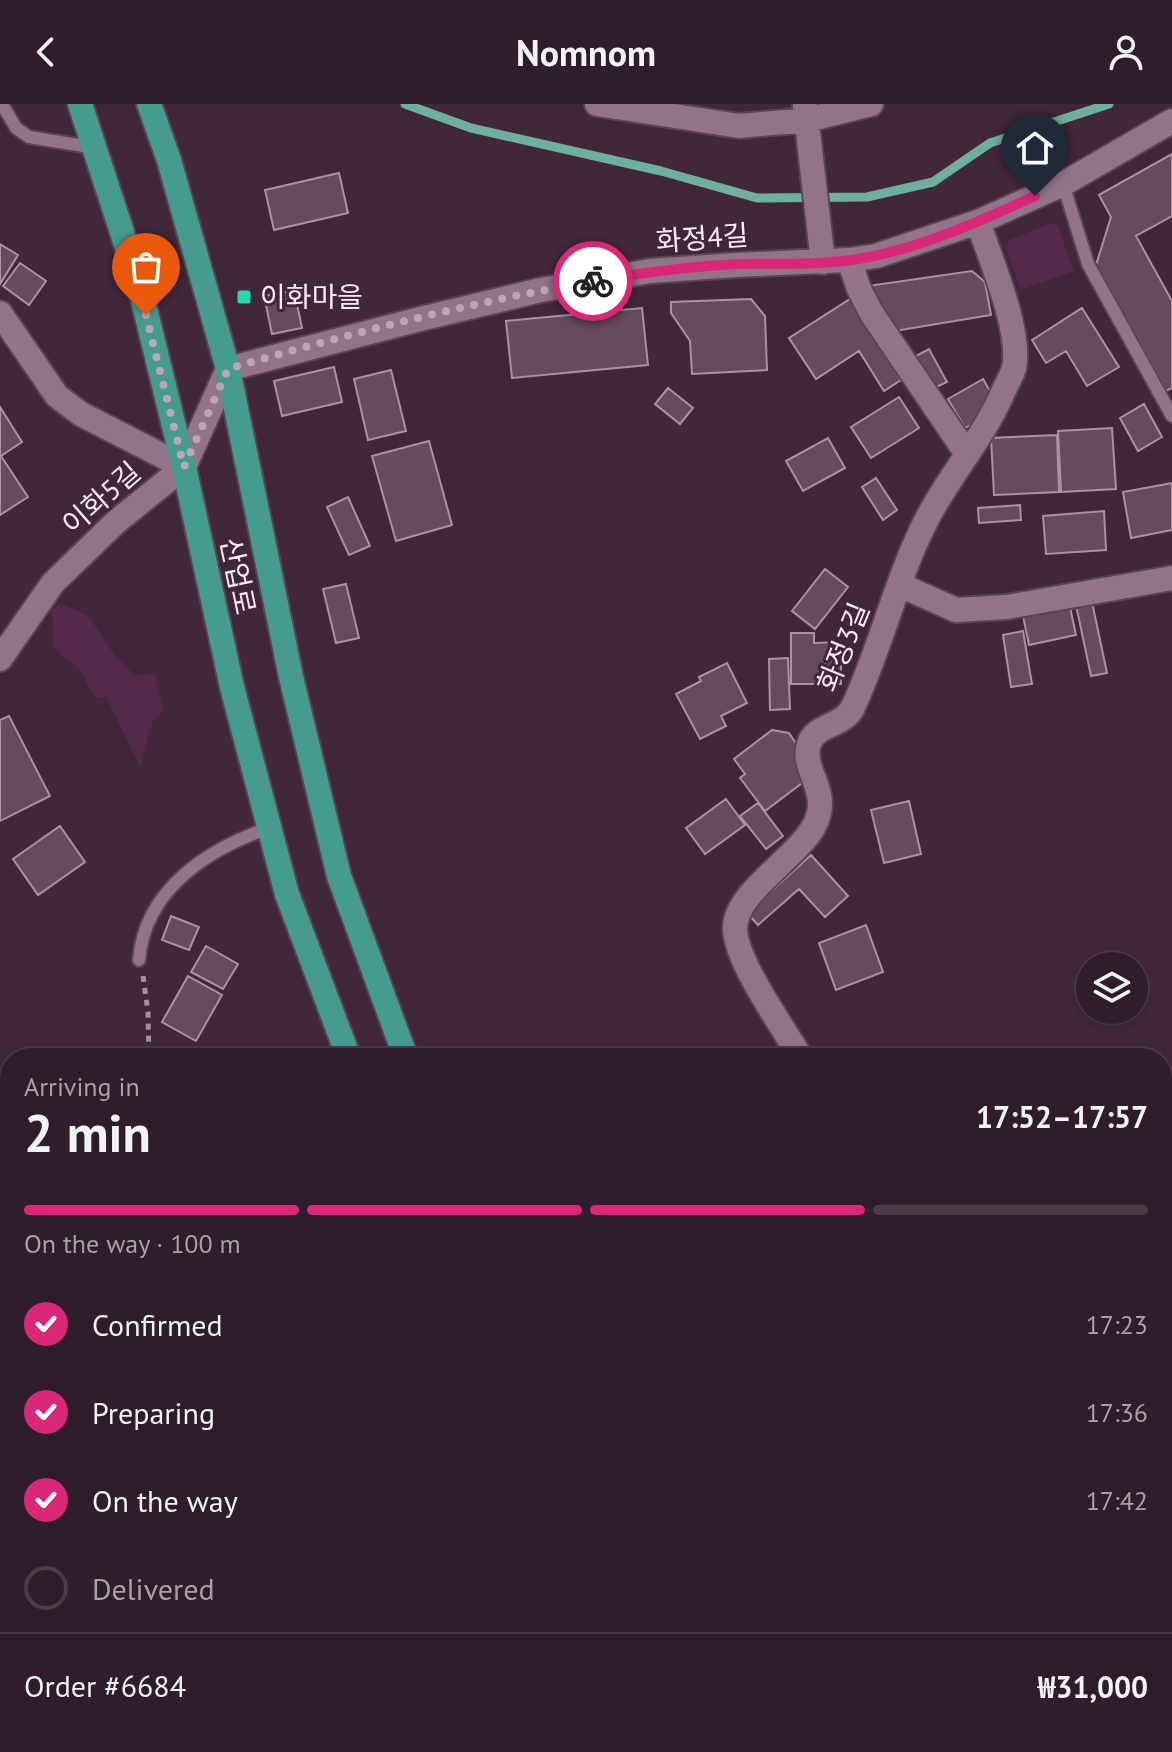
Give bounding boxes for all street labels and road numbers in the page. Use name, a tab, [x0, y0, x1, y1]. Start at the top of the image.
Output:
street label: 화정4길	[655, 216, 749, 259]
street label: 이화5길	[54, 453, 148, 542]
street label: 산업로	[212, 534, 265, 618]
street label: 화정3길	[808, 597, 877, 697]

